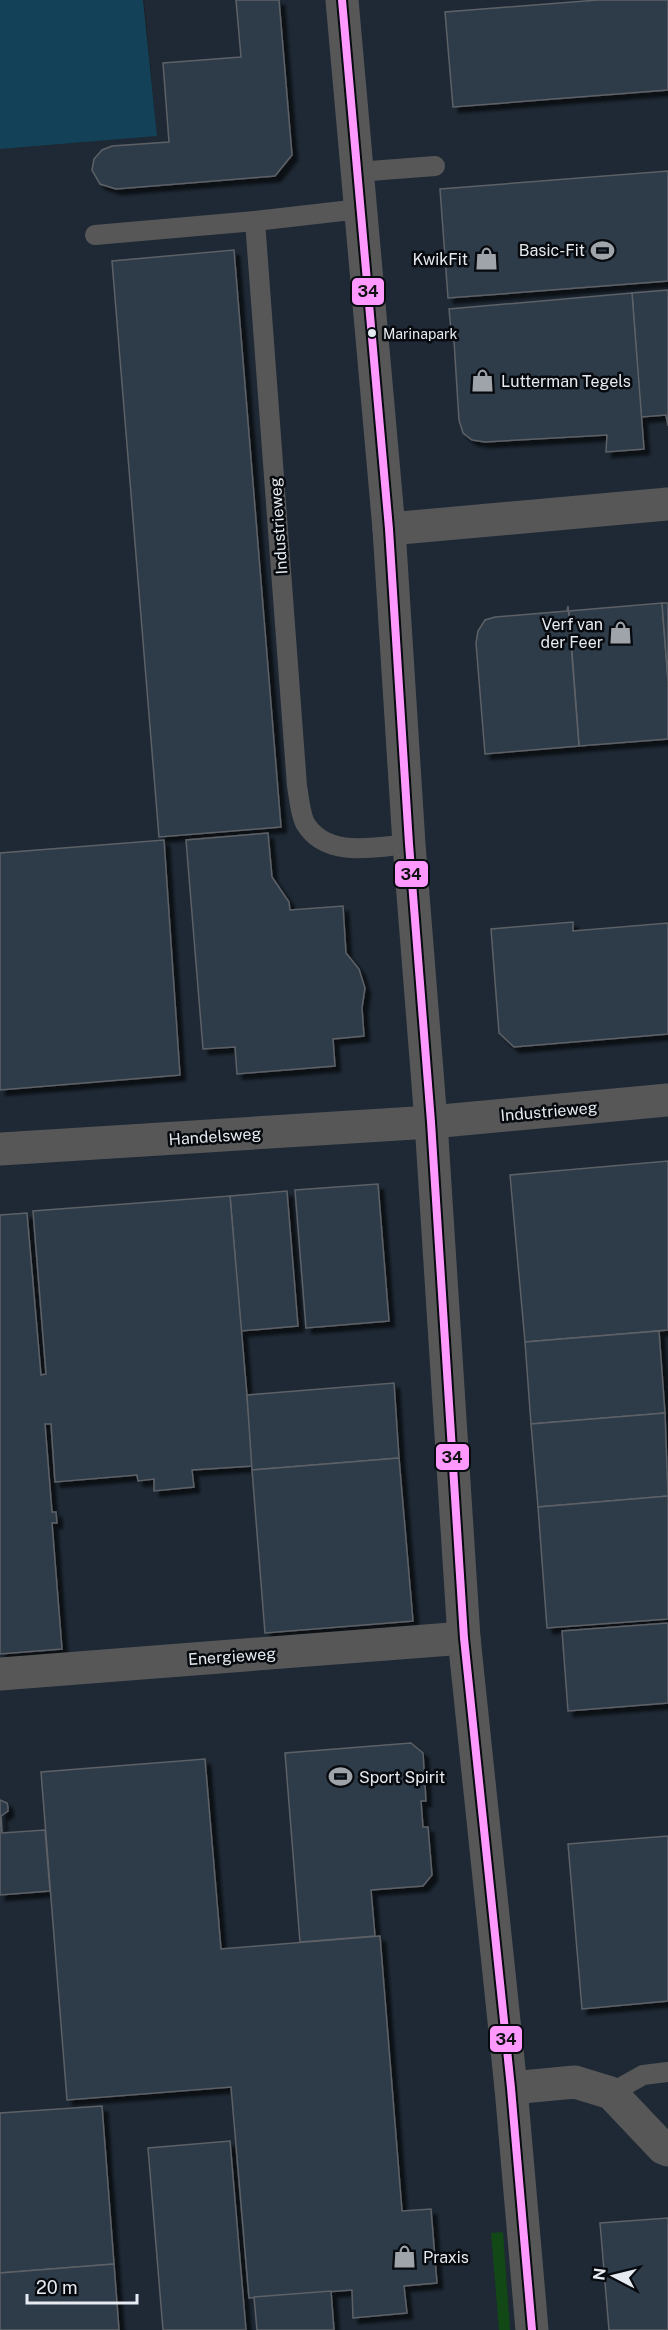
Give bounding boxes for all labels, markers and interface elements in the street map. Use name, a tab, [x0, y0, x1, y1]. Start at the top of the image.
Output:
sports icon: Basic-Fit	[590, 237, 616, 263]
place label: Basic-Fit	[519, 241, 585, 260]
shop icon: KwikFit	[473, 246, 499, 272]
place label: KwikFit	[413, 250, 468, 269]
line badge: 34	[351, 277, 385, 306]
text: 34	[357, 282, 379, 301]
place label: Marinapark	[383, 326, 457, 342]
marker: Marinapark	[366, 327, 378, 339]
shop icon: Lutterman Tegels	[470, 368, 496, 394]
place label: Lutterman Tegels	[501, 372, 631, 391]
street label: Industrieweg	[266, 477, 291, 575]
place label: Verf van der Feer	[541, 615, 603, 652]
shop icon: Verf van der Feer	[608, 620, 634, 646]
line badge: 34	[394, 860, 429, 888]
text: 34	[400, 865, 422, 884]
street label: Industrieweg	[500, 1098, 598, 1125]
street label: Handelsweg	[168, 1124, 262, 1149]
line badge: 34	[435, 1443, 470, 1471]
text: 34	[441, 1448, 463, 1467]
street label: Energieweg	[187, 1644, 277, 1669]
sports icon: Sport Spirit	[328, 1764, 354, 1790]
place label: Sport Spirit	[359, 1768, 445, 1787]
line badge: 34	[489, 2025, 523, 2053]
text: 34	[495, 2030, 517, 2049]
shop icon: Praxis	[392, 2244, 418, 2270]
north arrow	[584, 2246, 644, 2306]
place label: Praxis	[423, 2248, 469, 2267]
scale bar	[27, 2267, 136, 2305]
text: N	[589, 2267, 610, 2282]
text: 20 m	[36, 2277, 78, 2298]

